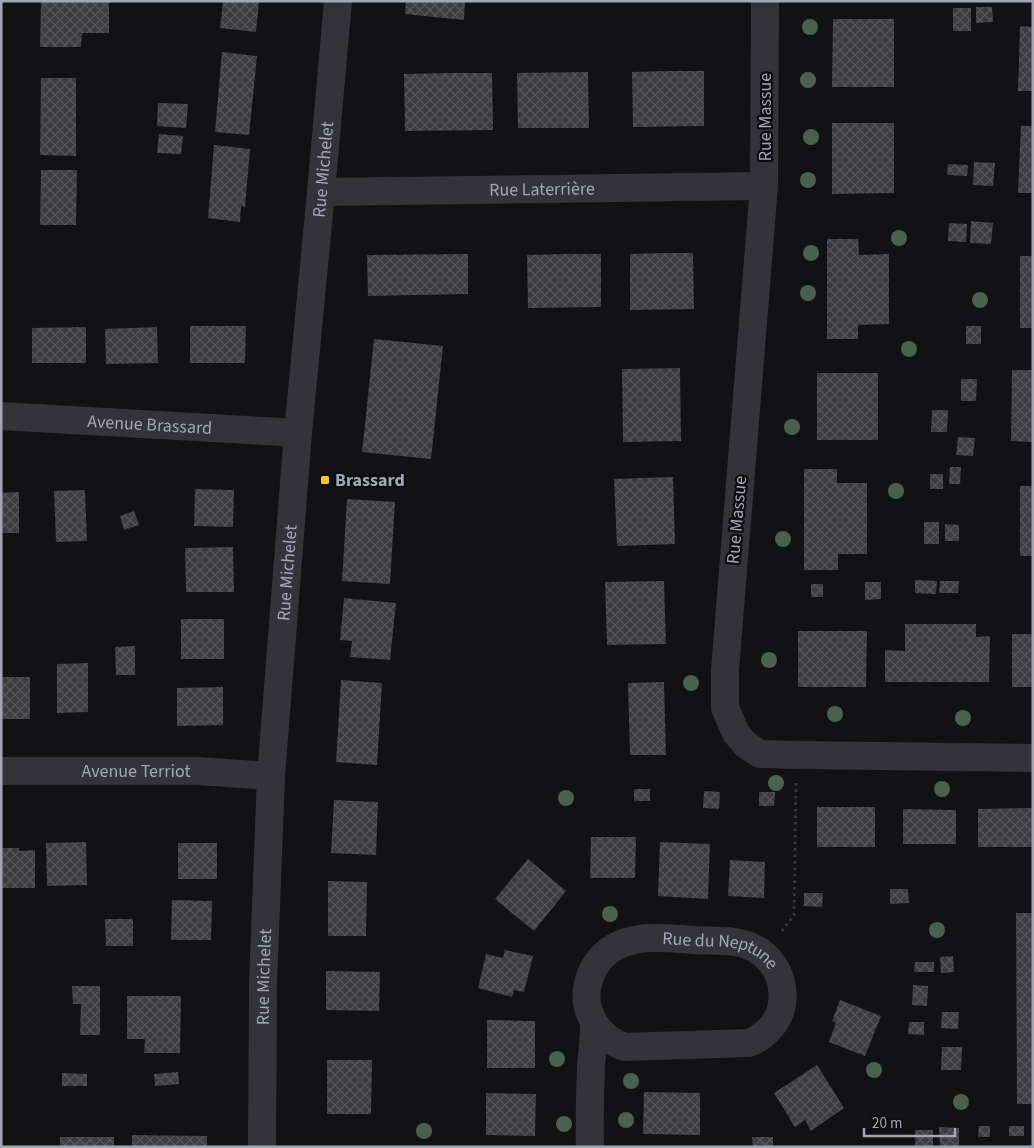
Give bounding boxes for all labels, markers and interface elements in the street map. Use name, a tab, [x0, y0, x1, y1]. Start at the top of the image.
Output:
street label: Rue Massue	[753, 73, 778, 161]
street label: Rue Michelet	[306, 120, 340, 219]
street label: Rue Laterrière	[489, 176, 595, 202]
street label: Avenue Brassard	[87, 408, 213, 441]
place label: Brassard	[335, 468, 405, 493]
marker: Brassard	[319, 474, 331, 486]
street label: Rue Massue	[721, 475, 753, 565]
street label: Rue Michelet	[271, 524, 303, 622]
street label: Avenue Terriot	[81, 759, 191, 784]
street label: Rue du Neptune	[662, 926, 785, 974]
street label: Rue Michelet	[250, 928, 278, 1025]
scale bar	[864, 1106, 955, 1138]
text: 20 m	[872, 1113, 902, 1134]

